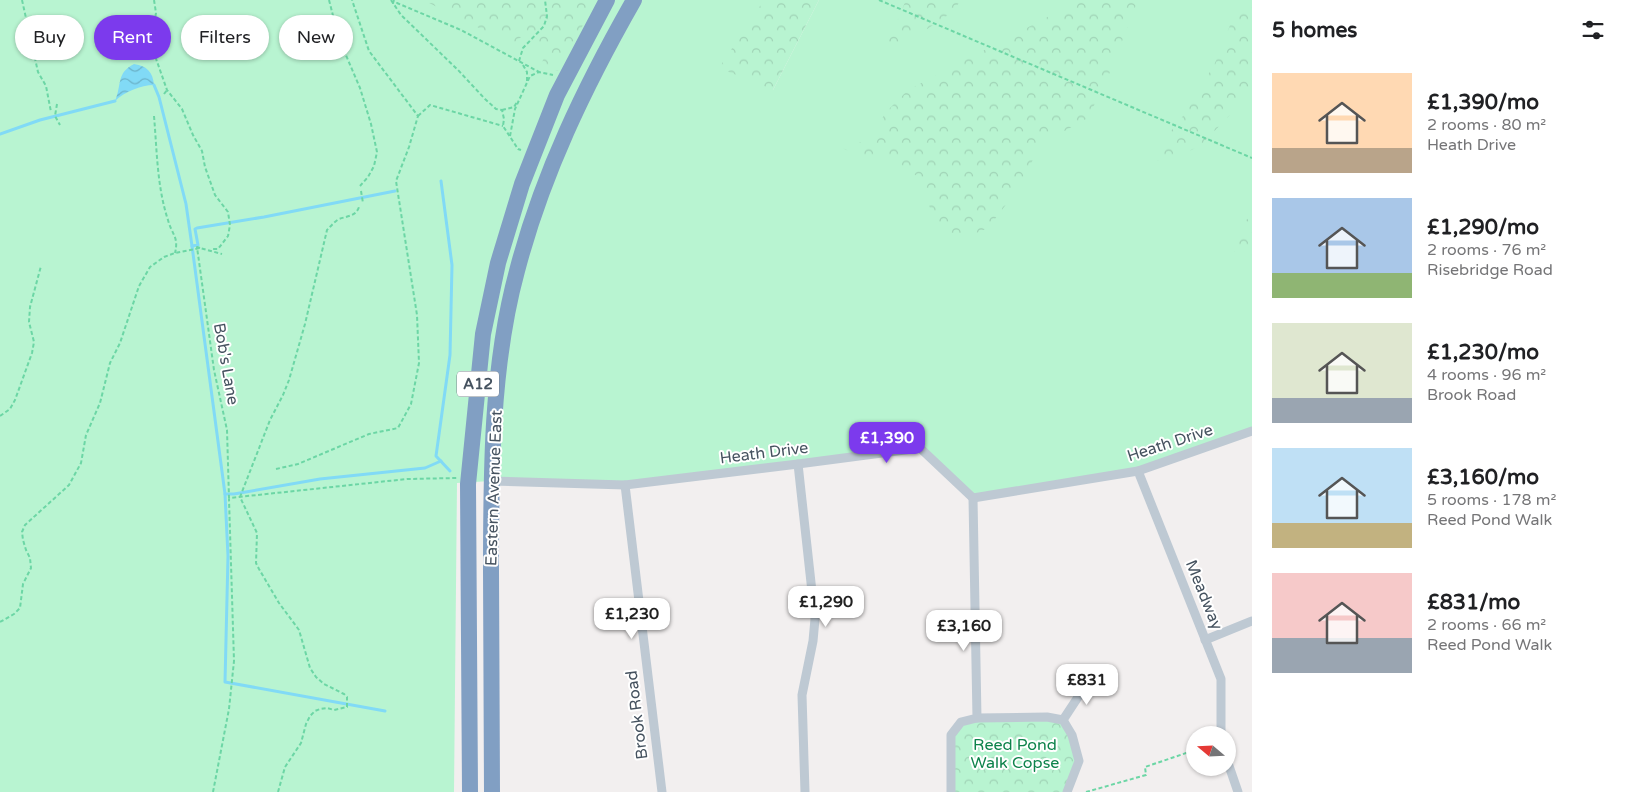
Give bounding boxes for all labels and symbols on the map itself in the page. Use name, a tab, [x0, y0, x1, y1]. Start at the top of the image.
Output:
street label: Bob's Lane	[209, 321, 243, 407]
road number: A12	[457, 372, 499, 396]
street label: Eastern Avenue East	[481, 410, 507, 566]
street label: Heath Drive	[1125, 420, 1215, 466]
pin: £1,390	[846, 422, 928, 464]
street label: Heath Drive	[719, 438, 809, 468]
street label: Meadway	[1181, 557, 1227, 633]
pin: £1,290	[785, 586, 867, 628]
pin: £1,230	[591, 598, 673, 640]
pin: £3,160	[923, 610, 1005, 652]
pin: £831	[1057, 664, 1117, 706]
street label: Brook Road	[622, 669, 652, 761]
north arrow	[1186, 726, 1236, 776]
park label: Reed Pond Walk Copse	[971, 735, 1059, 773]

